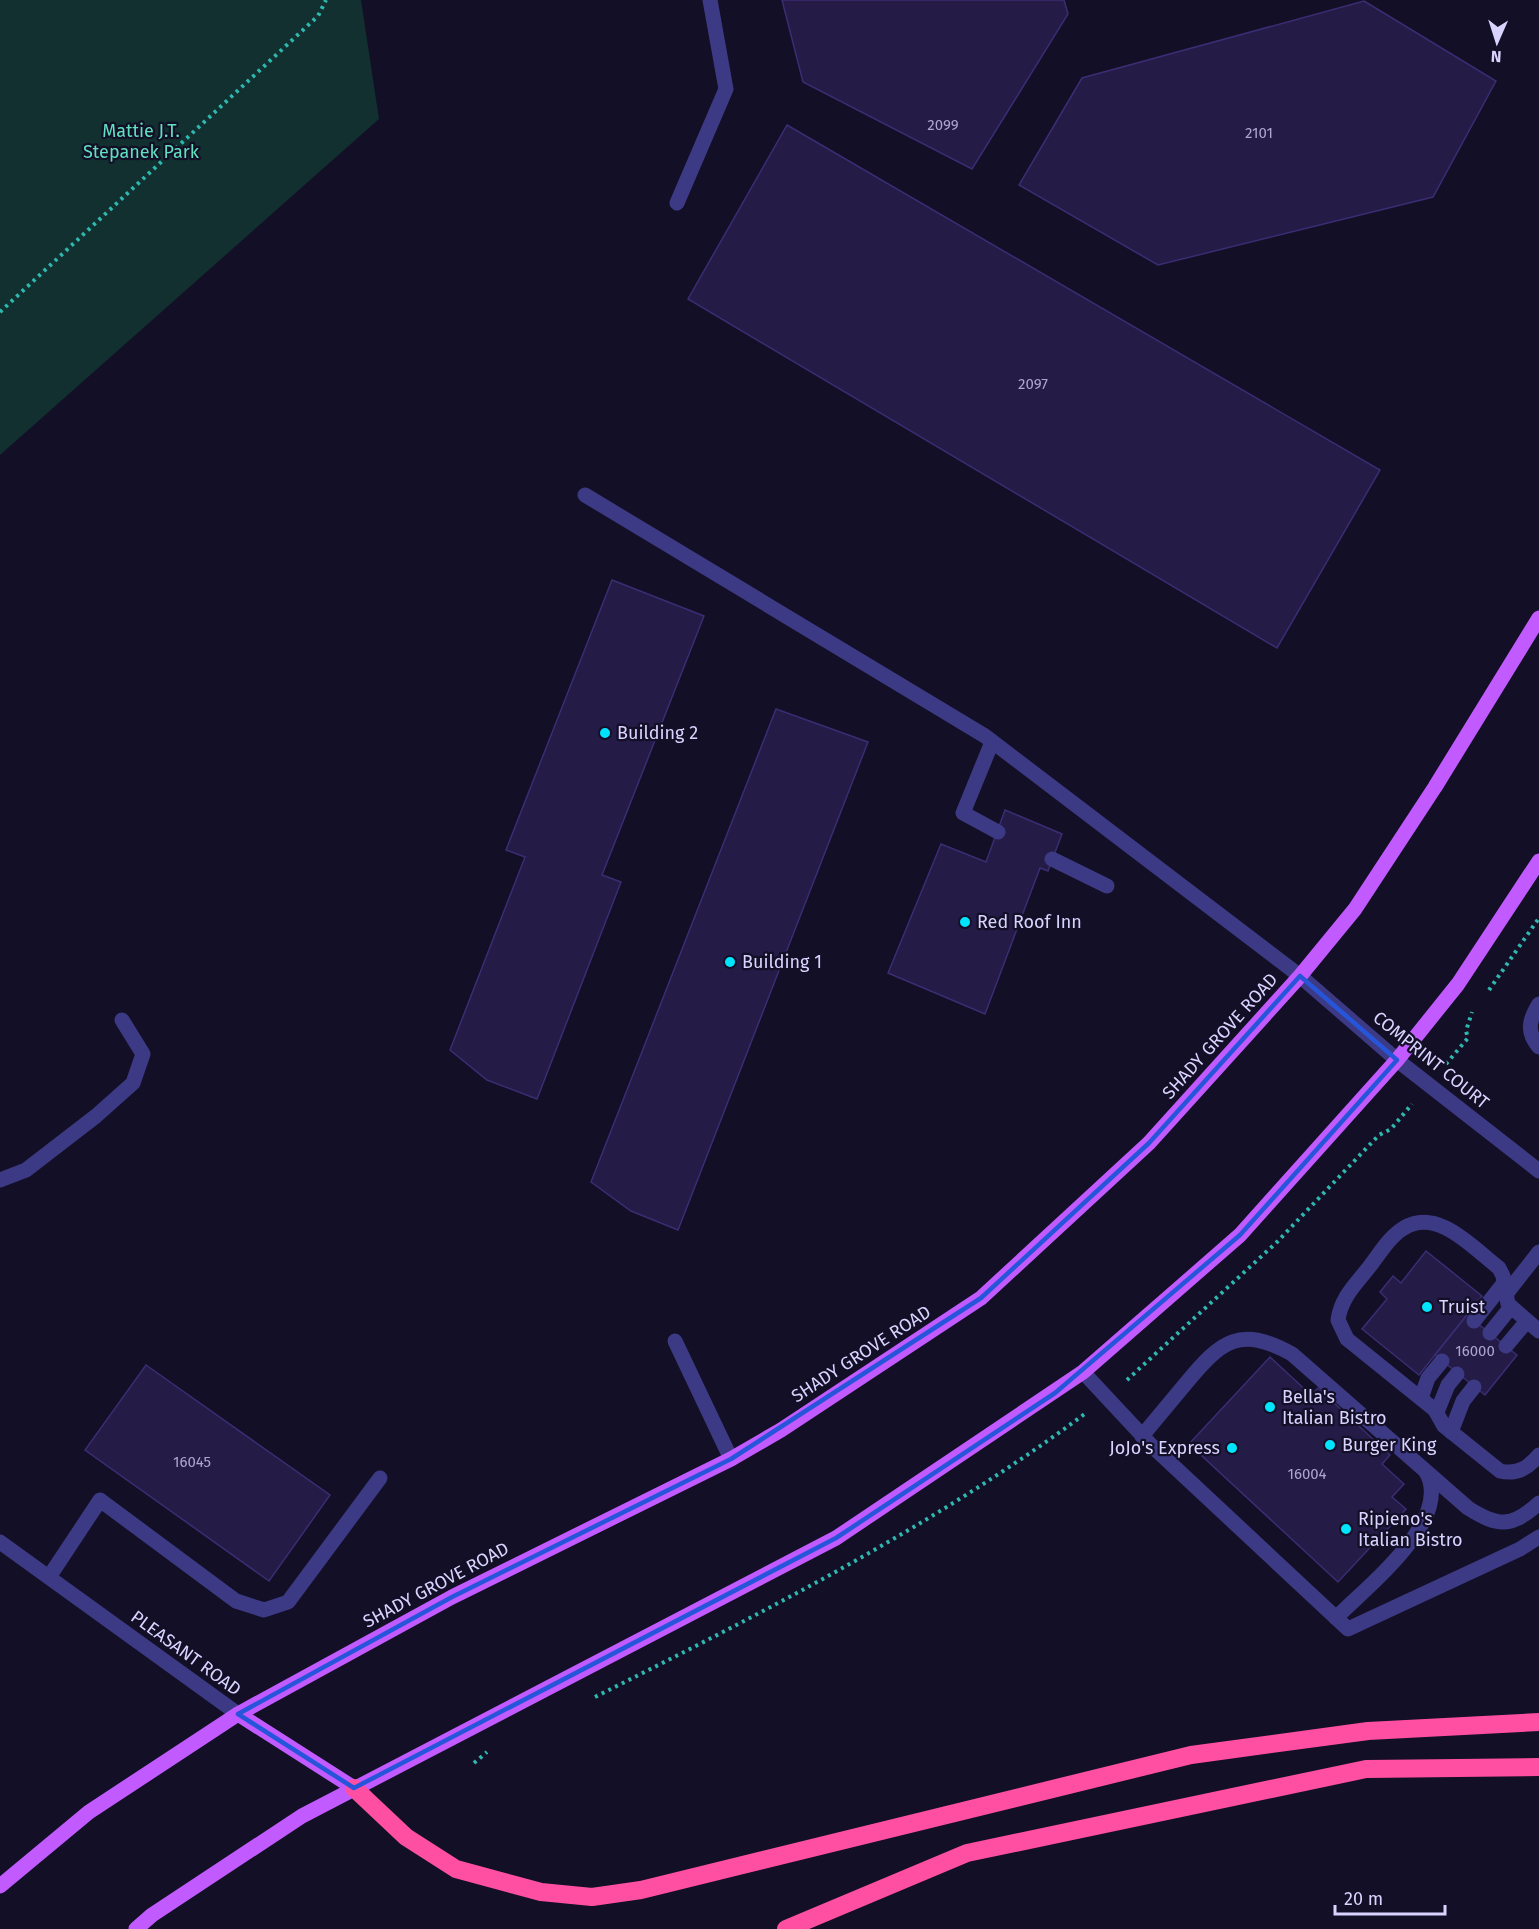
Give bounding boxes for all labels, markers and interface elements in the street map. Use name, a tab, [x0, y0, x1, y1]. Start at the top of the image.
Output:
north arrow	[1467, 12, 1527, 72]
text: N	[1490, 47, 1502, 66]
house number: 2099	[927, 116, 959, 134]
park label: Mattie J.T. Stepanek Park	[83, 120, 200, 163]
house number: 2101	[1245, 124, 1273, 142]
house number: 2097	[1018, 375, 1048, 393]
place label: Building 2	[617, 722, 698, 744]
marker: Building 2	[598, 726, 612, 740]
place label: Red Roof Inn	[977, 911, 1082, 933]
marker: Red Roof Inn	[958, 915, 972, 929]
place label: Building 1	[742, 951, 822, 973]
marker: Building 1	[723, 955, 737, 969]
street label: SHADY GROVE ROAD	[1158, 969, 1282, 1103]
street label: COMPRINT COURT	[1369, 1006, 1494, 1114]
place label: Truist	[1439, 1296, 1486, 1318]
marker: Truist	[1420, 1300, 1434, 1314]
street label: SHADY GROVE ROAD	[787, 1301, 935, 1407]
house number: 16000	[1455, 1342, 1495, 1360]
place label: Bella's Italian Bistro	[1282, 1386, 1387, 1429]
marker: Bella's Italian Bistro	[1263, 1400, 1277, 1414]
place label: Burger King	[1342, 1434, 1437, 1456]
place label: JoJo's Express	[1109, 1437, 1220, 1459]
marker: Burger King	[1323, 1438, 1337, 1452]
marker: JoJo's Express	[1225, 1441, 1239, 1455]
house number: 16045	[173, 1453, 211, 1471]
house number: 16004	[1287, 1465, 1327, 1483]
place label: Ripieno's Italian Bistro	[1358, 1508, 1463, 1551]
marker: Ripieno's Italian Bistro	[1339, 1522, 1353, 1536]
street label: SHADY GROVE ROAD	[359, 1537, 513, 1633]
street label: PLEASANT ROAD	[127, 1606, 245, 1700]
scale bar	[1335, 1878, 1444, 1916]
text: 20 m	[1344, 1888, 1383, 1910]

